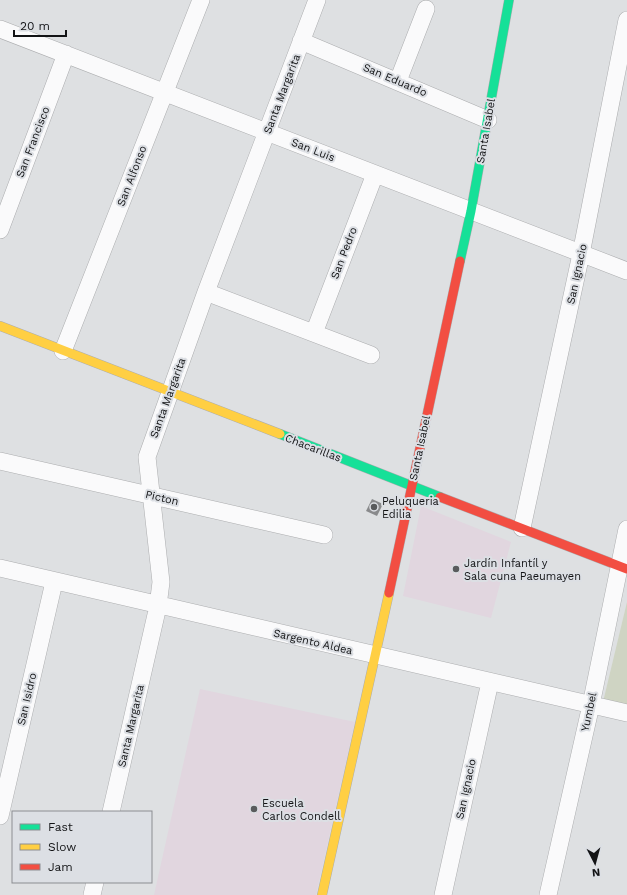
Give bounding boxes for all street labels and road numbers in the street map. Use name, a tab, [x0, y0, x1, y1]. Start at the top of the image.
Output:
street label: Santa Margarita	[261, 52, 303, 136]
street label: San Eduardo	[361, 61, 429, 99]
street label: Santa Isabel	[474, 97, 498, 165]
street label: San Francisco	[13, 105, 53, 179]
street label: San Luis	[289, 136, 337, 164]
street label: San Alfonso	[114, 144, 150, 208]
street label: San Pedro	[328, 225, 360, 281]
street label: San Ignacio	[564, 243, 590, 305]
street label: Santa Margarita	[147, 356, 189, 440]
street label: Santa Isabel	[407, 414, 433, 482]
street label: Chacarillas	[283, 431, 343, 465]
street label: Picton	[144, 488, 180, 508]
street label: Sargento Aldea	[272, 627, 354, 657]
street label: San Isidro	[15, 672, 39, 726]
street label: Santa Margarita	[115, 683, 147, 769]
street label: Yumbel	[579, 691, 600, 733]
street label: San Ignacio	[453, 758, 479, 820]

